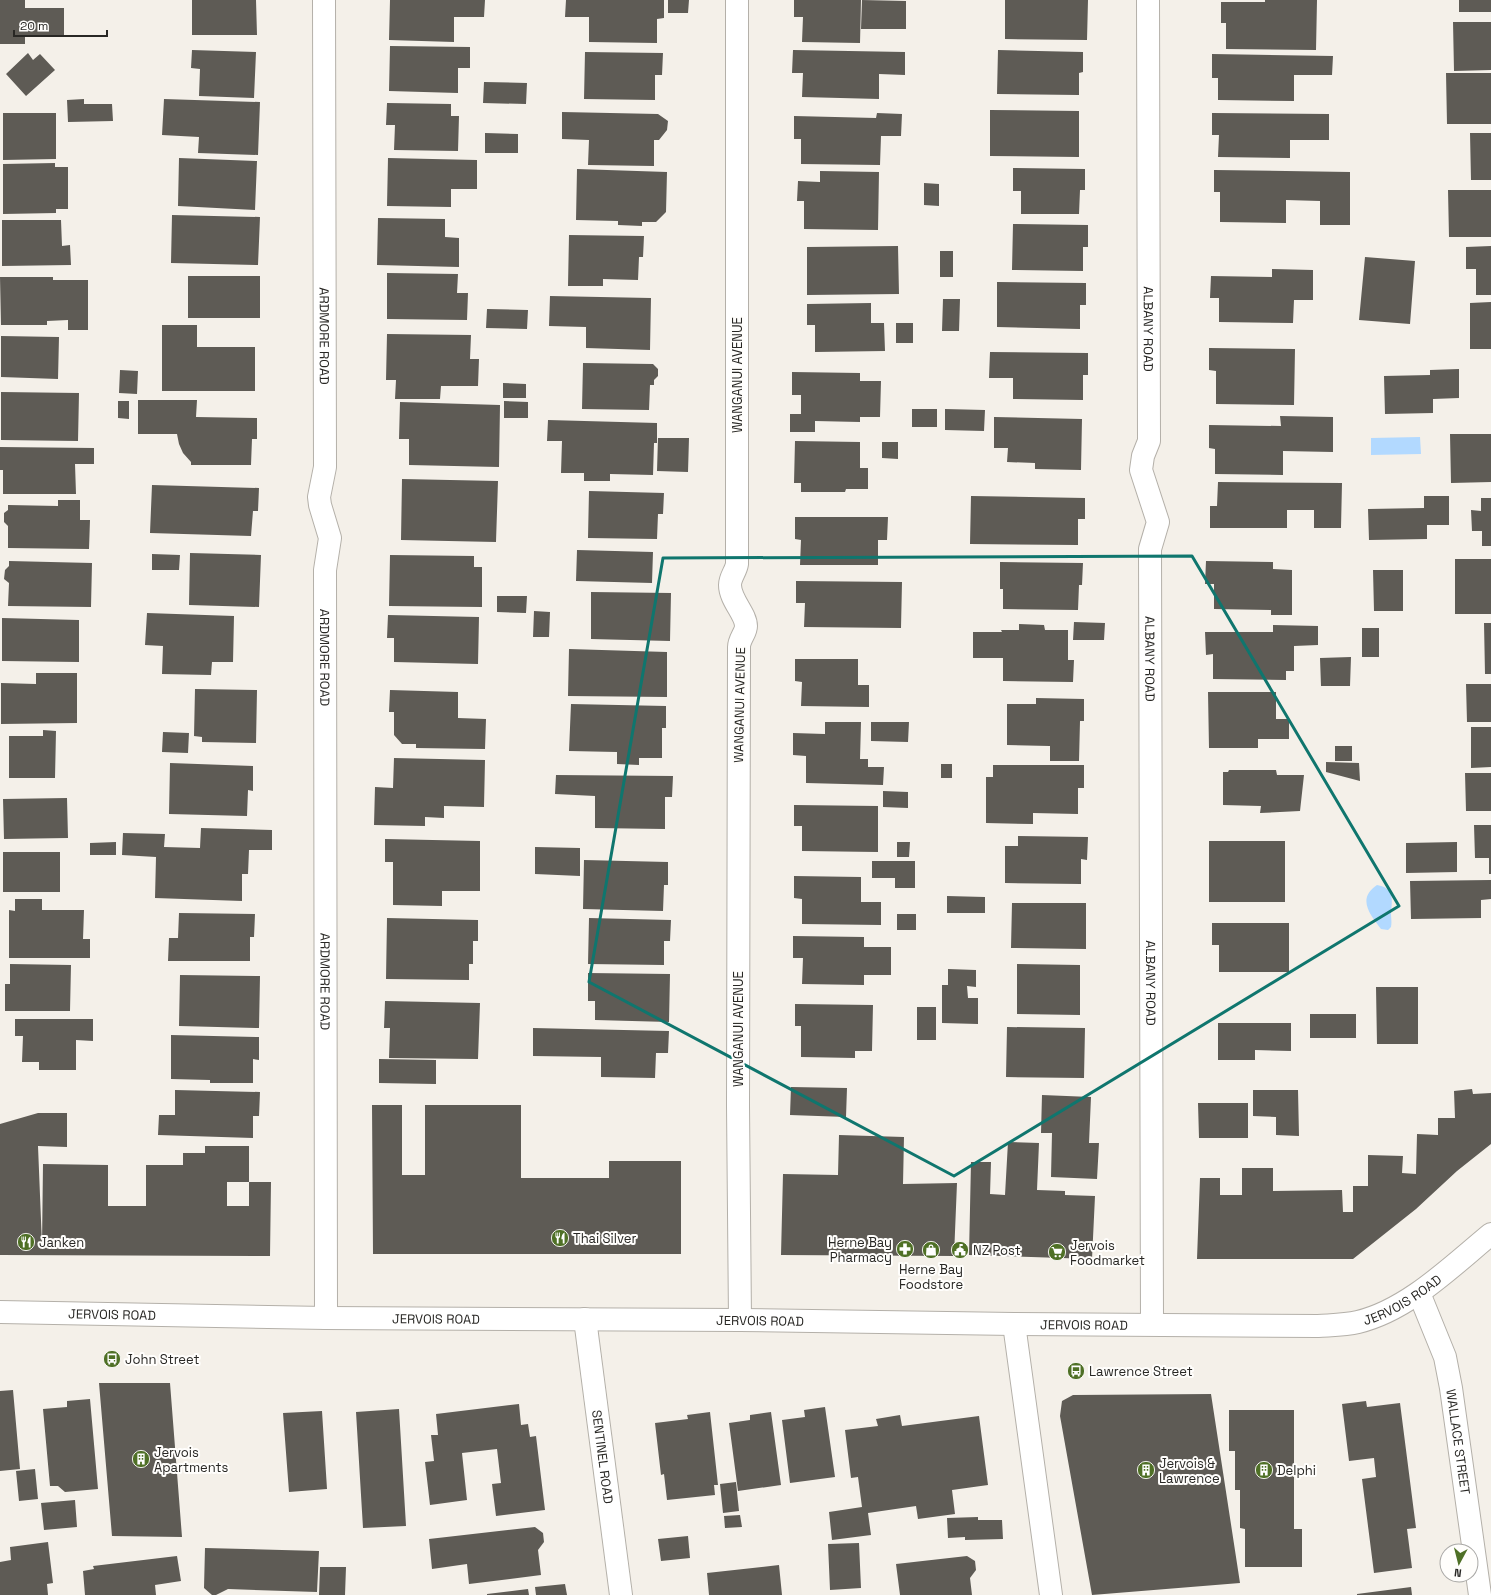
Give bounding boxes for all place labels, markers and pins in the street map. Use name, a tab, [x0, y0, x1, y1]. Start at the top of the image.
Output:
restaurant icon: Thai Silver	[550, 1228, 570, 1248]
place label: Thai Silver	[573, 1230, 636, 1247]
restaurant icon: Janken	[16, 1232, 36, 1252]
place label: Janken	[39, 1234, 84, 1251]
place label: Herne Bay Pharmacy	[828, 1234, 892, 1266]
place label: Jervois Foodmarket	[1070, 1237, 1145, 1269]
pharmacy icon: Herne Bay Pharmacy	[895, 1239, 915, 1259]
shop icon: Herne Bay Foodstore	[921, 1240, 941, 1260]
public building icon: NZ Post	[950, 1240, 970, 1260]
place label: NZ Post	[973, 1242, 1021, 1259]
supermarket icon: Jervois Foodmarket	[1047, 1242, 1067, 1262]
place label: Herne Bay Foodstore	[899, 1261, 963, 1293]
bus stop icon: John Street	[102, 1349, 122, 1369]
place label: John Street	[125, 1351, 199, 1368]
bus stop icon: Lawrence Street	[1066, 1361, 1086, 1381]
place label: Lawrence Street	[1089, 1363, 1193, 1380]
place label: Jervois Apartments	[154, 1444, 229, 1476]
building icon: Jervois Apartments	[131, 1449, 151, 1469]
place label: Jervois & Lawrence	[1159, 1455, 1220, 1487]
building icon: Jervois & Lawrence	[1136, 1460, 1156, 1480]
building icon: Delphi	[1254, 1460, 1274, 1480]
place label: Delphi	[1277, 1462, 1316, 1479]

